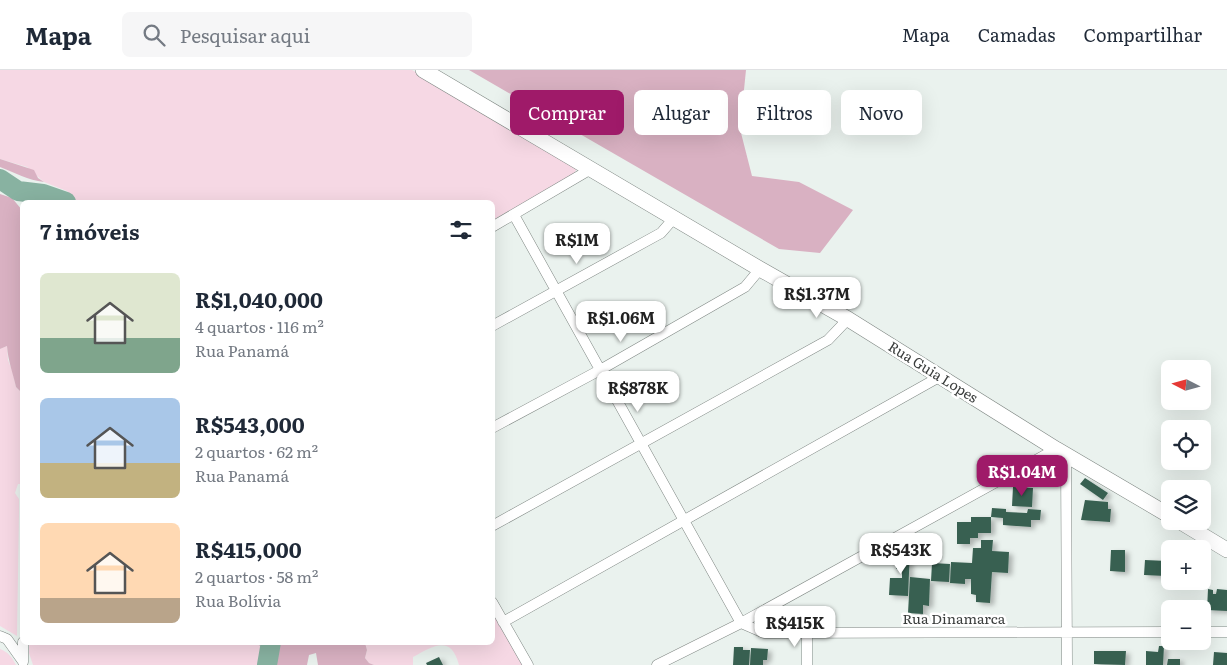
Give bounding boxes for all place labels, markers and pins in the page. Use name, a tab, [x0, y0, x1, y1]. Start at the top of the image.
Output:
pin: R$1M	[547, 222, 607, 265]
pin: R$1.37M	[771, 276, 863, 319]
pin: R$1.06M	[575, 300, 667, 343]
pin: R$878K	[597, 370, 679, 413]
pin: R$1.04M	[976, 454, 1068, 497]
pin: R$543K	[860, 532, 942, 575]
pin: R$415K	[754, 606, 836, 648]

